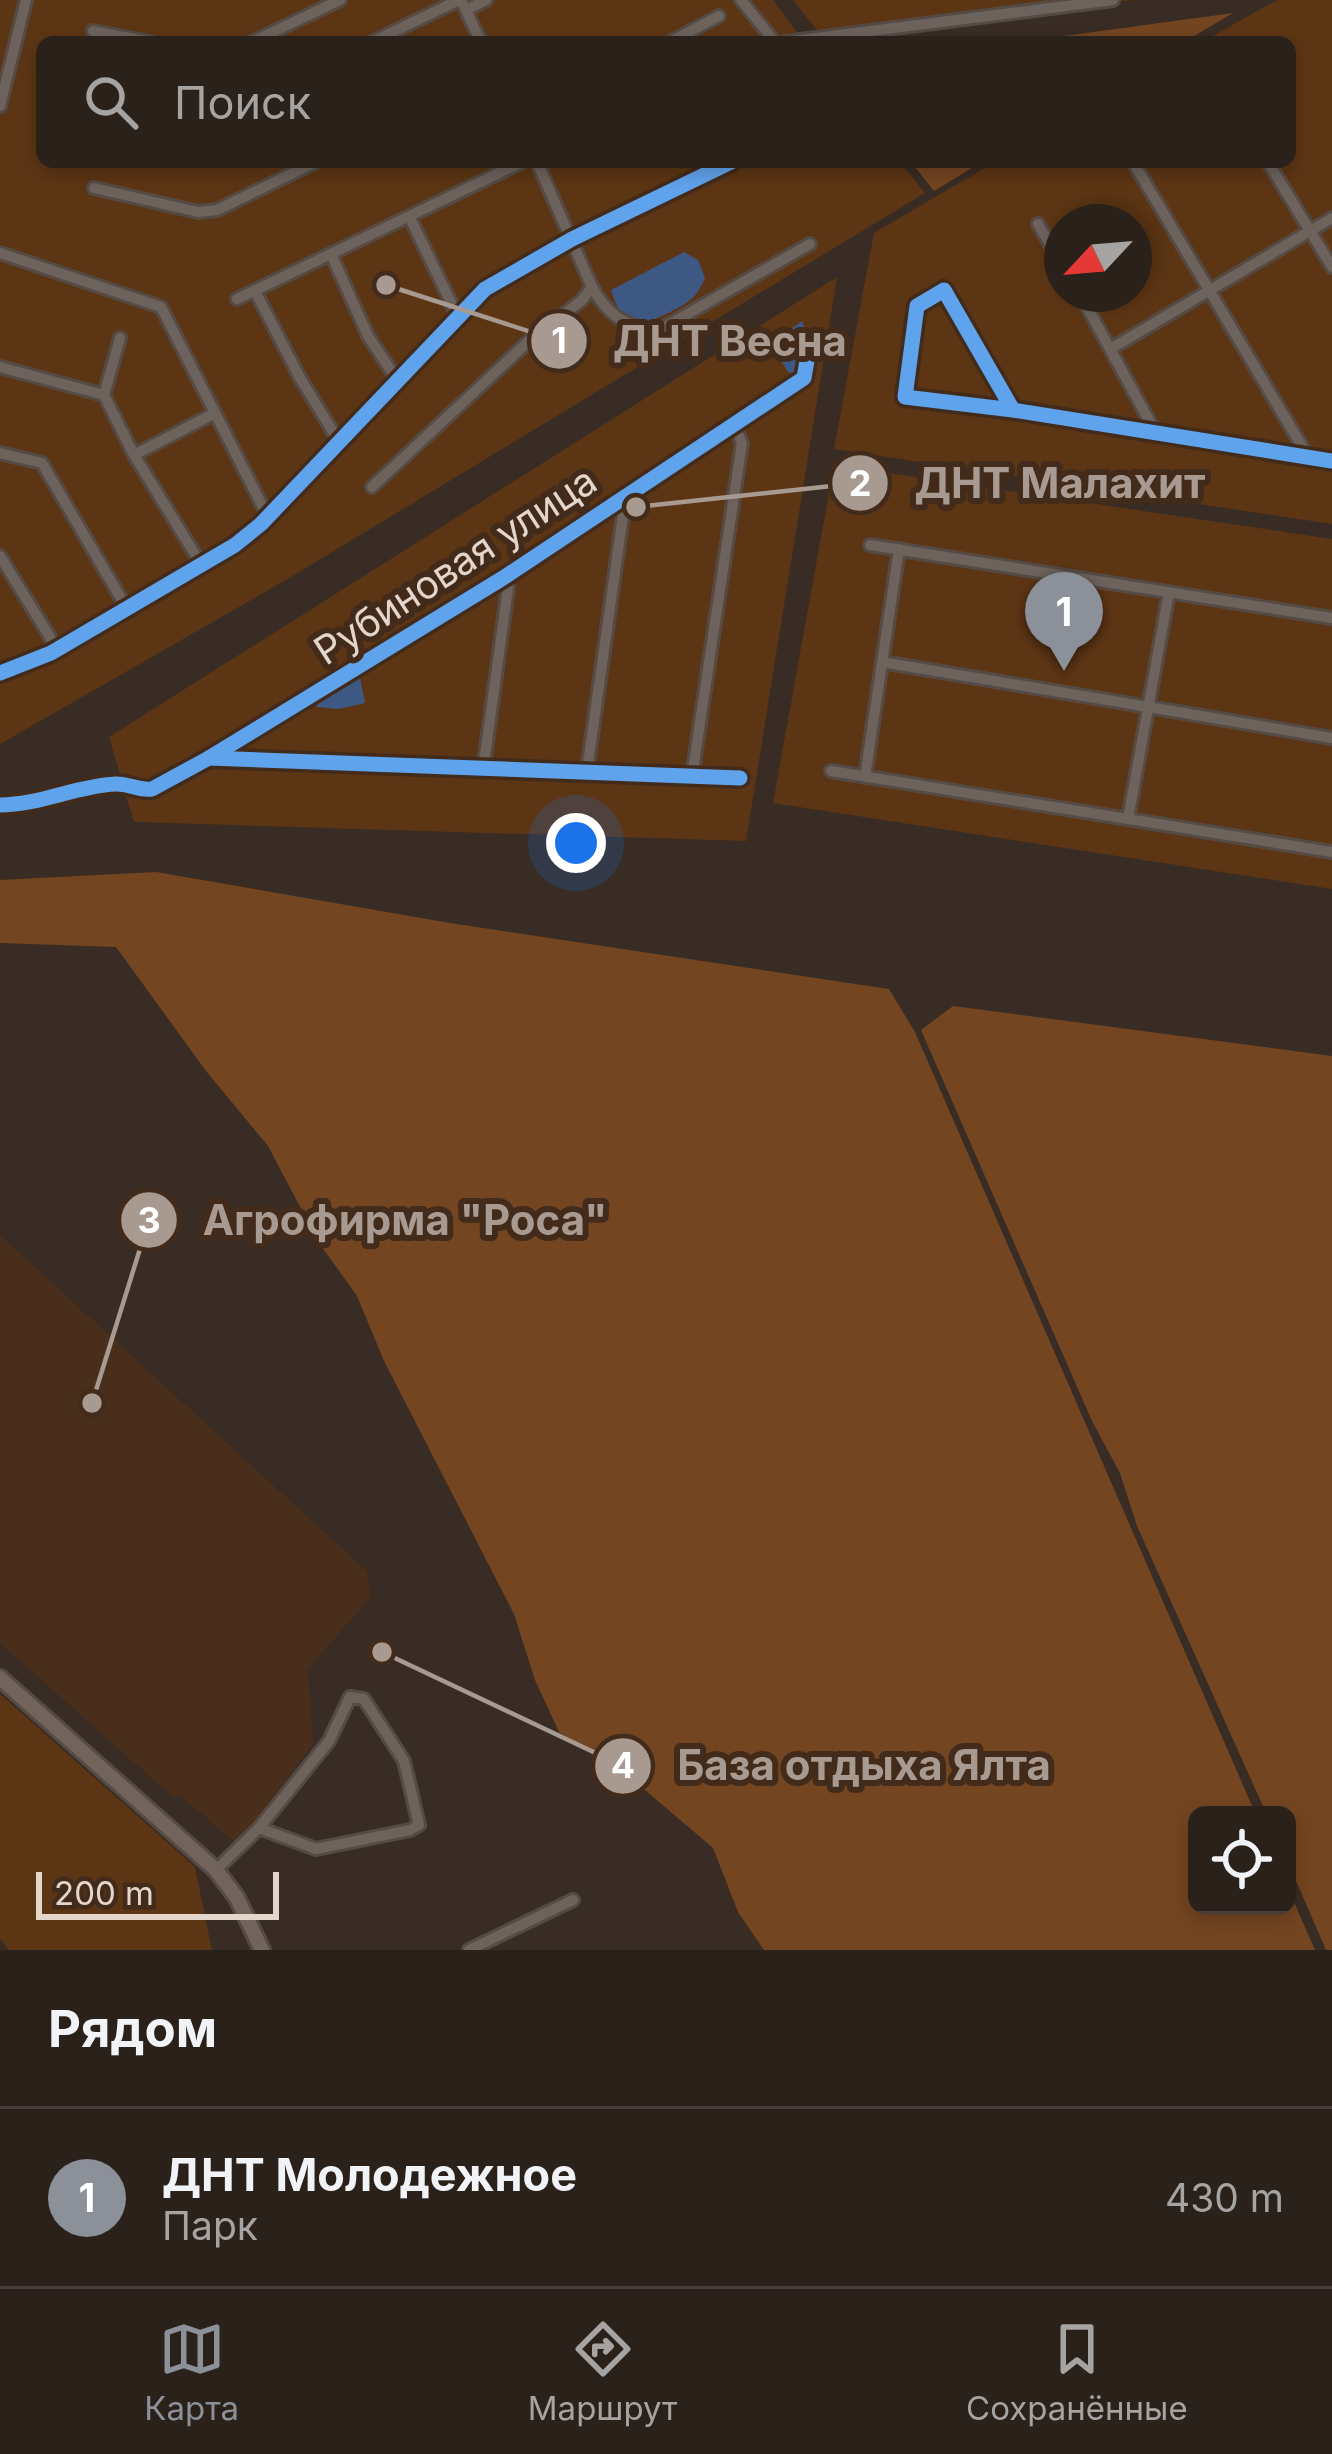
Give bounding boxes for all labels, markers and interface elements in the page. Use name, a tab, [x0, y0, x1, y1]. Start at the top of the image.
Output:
search box	[36, 36, 1296, 168]
icon: search	[78, 69, 144, 135]
text: Поиск	[174, 75, 311, 130]
north arrow	[1044, 204, 1152, 312]
callout: ДНТ Весна	[529, 302, 871, 380]
text: ДНТ Весна	[613, 315, 847, 366]
text: 1	[551, 318, 567, 362]
callout: ДНТ Малахит	[830, 444, 1229, 522]
street label: Рубиновая улица	[305, 456, 605, 674]
text: ДНТ Малахит	[914, 457, 1206, 508]
text: 2	[849, 461, 871, 505]
pin: 1	[1025, 572, 1103, 671]
your location	[546, 813, 606, 873]
callout: Агрофирма "Роса"	[119, 1181, 632, 1259]
text: Агрофирма "Роса"	[203, 1194, 607, 1245]
text: 3	[137, 1198, 161, 1242]
callout: База отдыха Ялта	[593, 1727, 1075, 1805]
text: База отдыха Ялта	[677, 1739, 1051, 1790]
text: 4	[611, 1743, 635, 1787]
map controls	[1188, 1806, 1296, 1914]
button: locate	[1188, 1806, 1296, 1914]
scale bar	[36, 1866, 279, 1919]
text: 200 m	[54, 1873, 154, 1913]
text: Рядом	[48, 1998, 217, 2059]
text: ДНТ Молодежное	[162, 2147, 577, 2202]
text: 1	[79, 2174, 95, 2221]
text: 430 m	[1165, 2174, 1284, 2221]
text: Парк	[162, 2202, 258, 2249]
tab: Карта	[144, 2316, 239, 2428]
tab: Маршрут	[528, 2316, 677, 2428]
tab: Сохранённые	[966, 2316, 1188, 2428]

